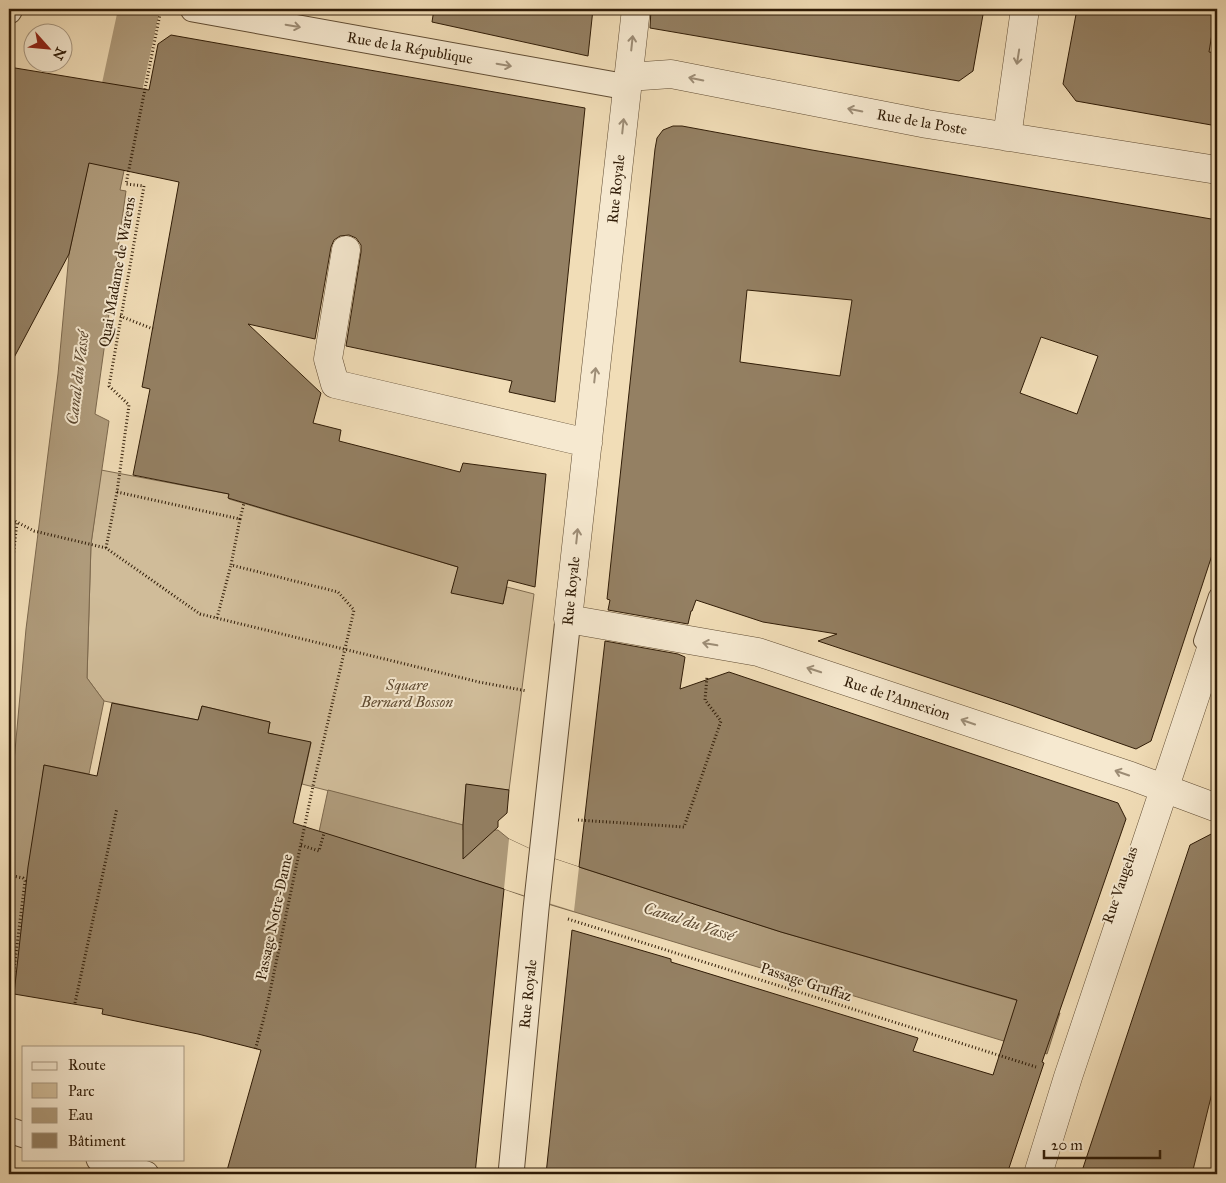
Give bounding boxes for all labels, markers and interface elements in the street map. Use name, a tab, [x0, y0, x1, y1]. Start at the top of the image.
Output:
north arrow	[22, 22, 72, 72]
one-way arrow	[285, 22, 301, 32]
street label: Rue de la République	[345, 28, 474, 69]
one-way arrow	[627, 35, 637, 51]
text: N	[49, 45, 69, 63]
one-way arrow	[1013, 49, 1023, 65]
one-way arrow	[496, 60, 512, 70]
one-way arrow	[688, 74, 704, 83]
one-way arrow	[848, 105, 864, 114]
street label: Rue de la Poste	[875, 105, 969, 139]
one-way arrow	[618, 119, 628, 135]
street label: Rue Royale	[603, 154, 629, 224]
street label: Quai Madame de Warens	[95, 195, 139, 349]
water label: Canal du Vassé	[62, 327, 93, 426]
one-way arrow	[590, 367, 600, 383]
one-way arrow	[572, 529, 582, 545]
street label: Rue Royale	[558, 556, 584, 626]
one-way arrow	[702, 638, 718, 648]
one-way arrow	[806, 665, 822, 675]
street label: Rue de l'Annexion	[841, 672, 953, 724]
park label: Square Bernard Bosson	[360, 676, 453, 711]
one-way arrow	[961, 716, 977, 726]
one-way arrow	[1115, 768, 1131, 778]
street label: Rue Vaugelas	[1098, 844, 1142, 926]
street label: Passage Notre-Dame	[252, 852, 296, 982]
water label: Canal du Vassé	[641, 898, 739, 946]
street label: Rue Royale	[515, 959, 541, 1029]
street label: Passage Gruffaz	[758, 959, 854, 1005]
legend	[22, 1046, 185, 1160]
text: Route	[68, 1056, 106, 1074]
text: Parc	[68, 1082, 95, 1100]
text: Eau	[68, 1106, 93, 1124]
scale bar	[1044, 1128, 1160, 1160]
text: Bâtiment	[68, 1132, 127, 1150]
text: 20 m	[1051, 1136, 1083, 1154]

